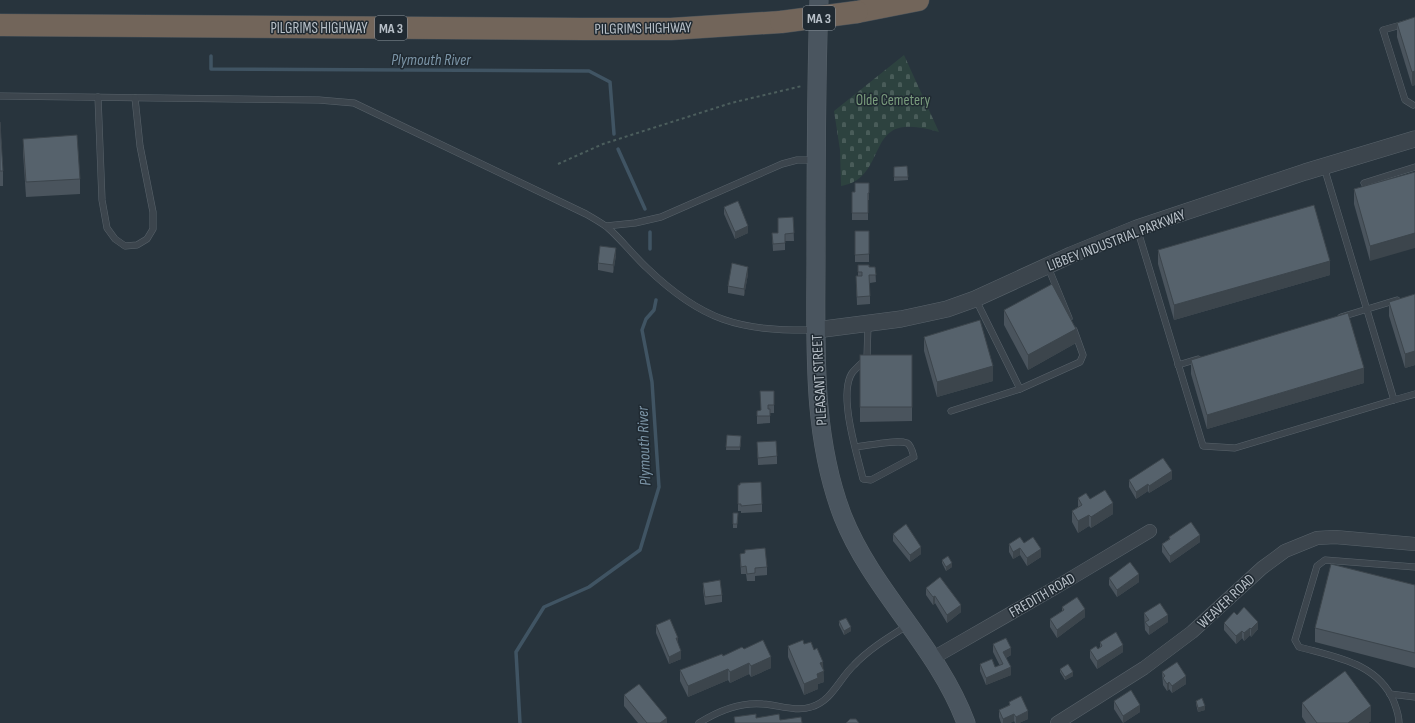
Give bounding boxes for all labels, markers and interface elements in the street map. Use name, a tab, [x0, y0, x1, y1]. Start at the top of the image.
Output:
road number: MA 3	[803, 6, 835, 30]
road number: MA 3	[375, 16, 407, 40]
street label: PILGRIMS HIGHWAY	[594, 18, 692, 39]
street label: PILGRIMS HIGHWAY	[270, 19, 368, 38]
water label: Plymouth River	[391, 51, 471, 70]
park label: Olde Cemetery	[856, 91, 930, 110]
street label: LIBBEY INDUSTRIAL PARKWAY	[1044, 205, 1189, 276]
street label: PLEASANT STREET	[808, 334, 831, 426]
water label: Plymouth River	[634, 405, 655, 486]
street label: FREDITH ROAD	[1006, 569, 1079, 622]
street label: WEAVER ROAD	[1194, 570, 1259, 633]

